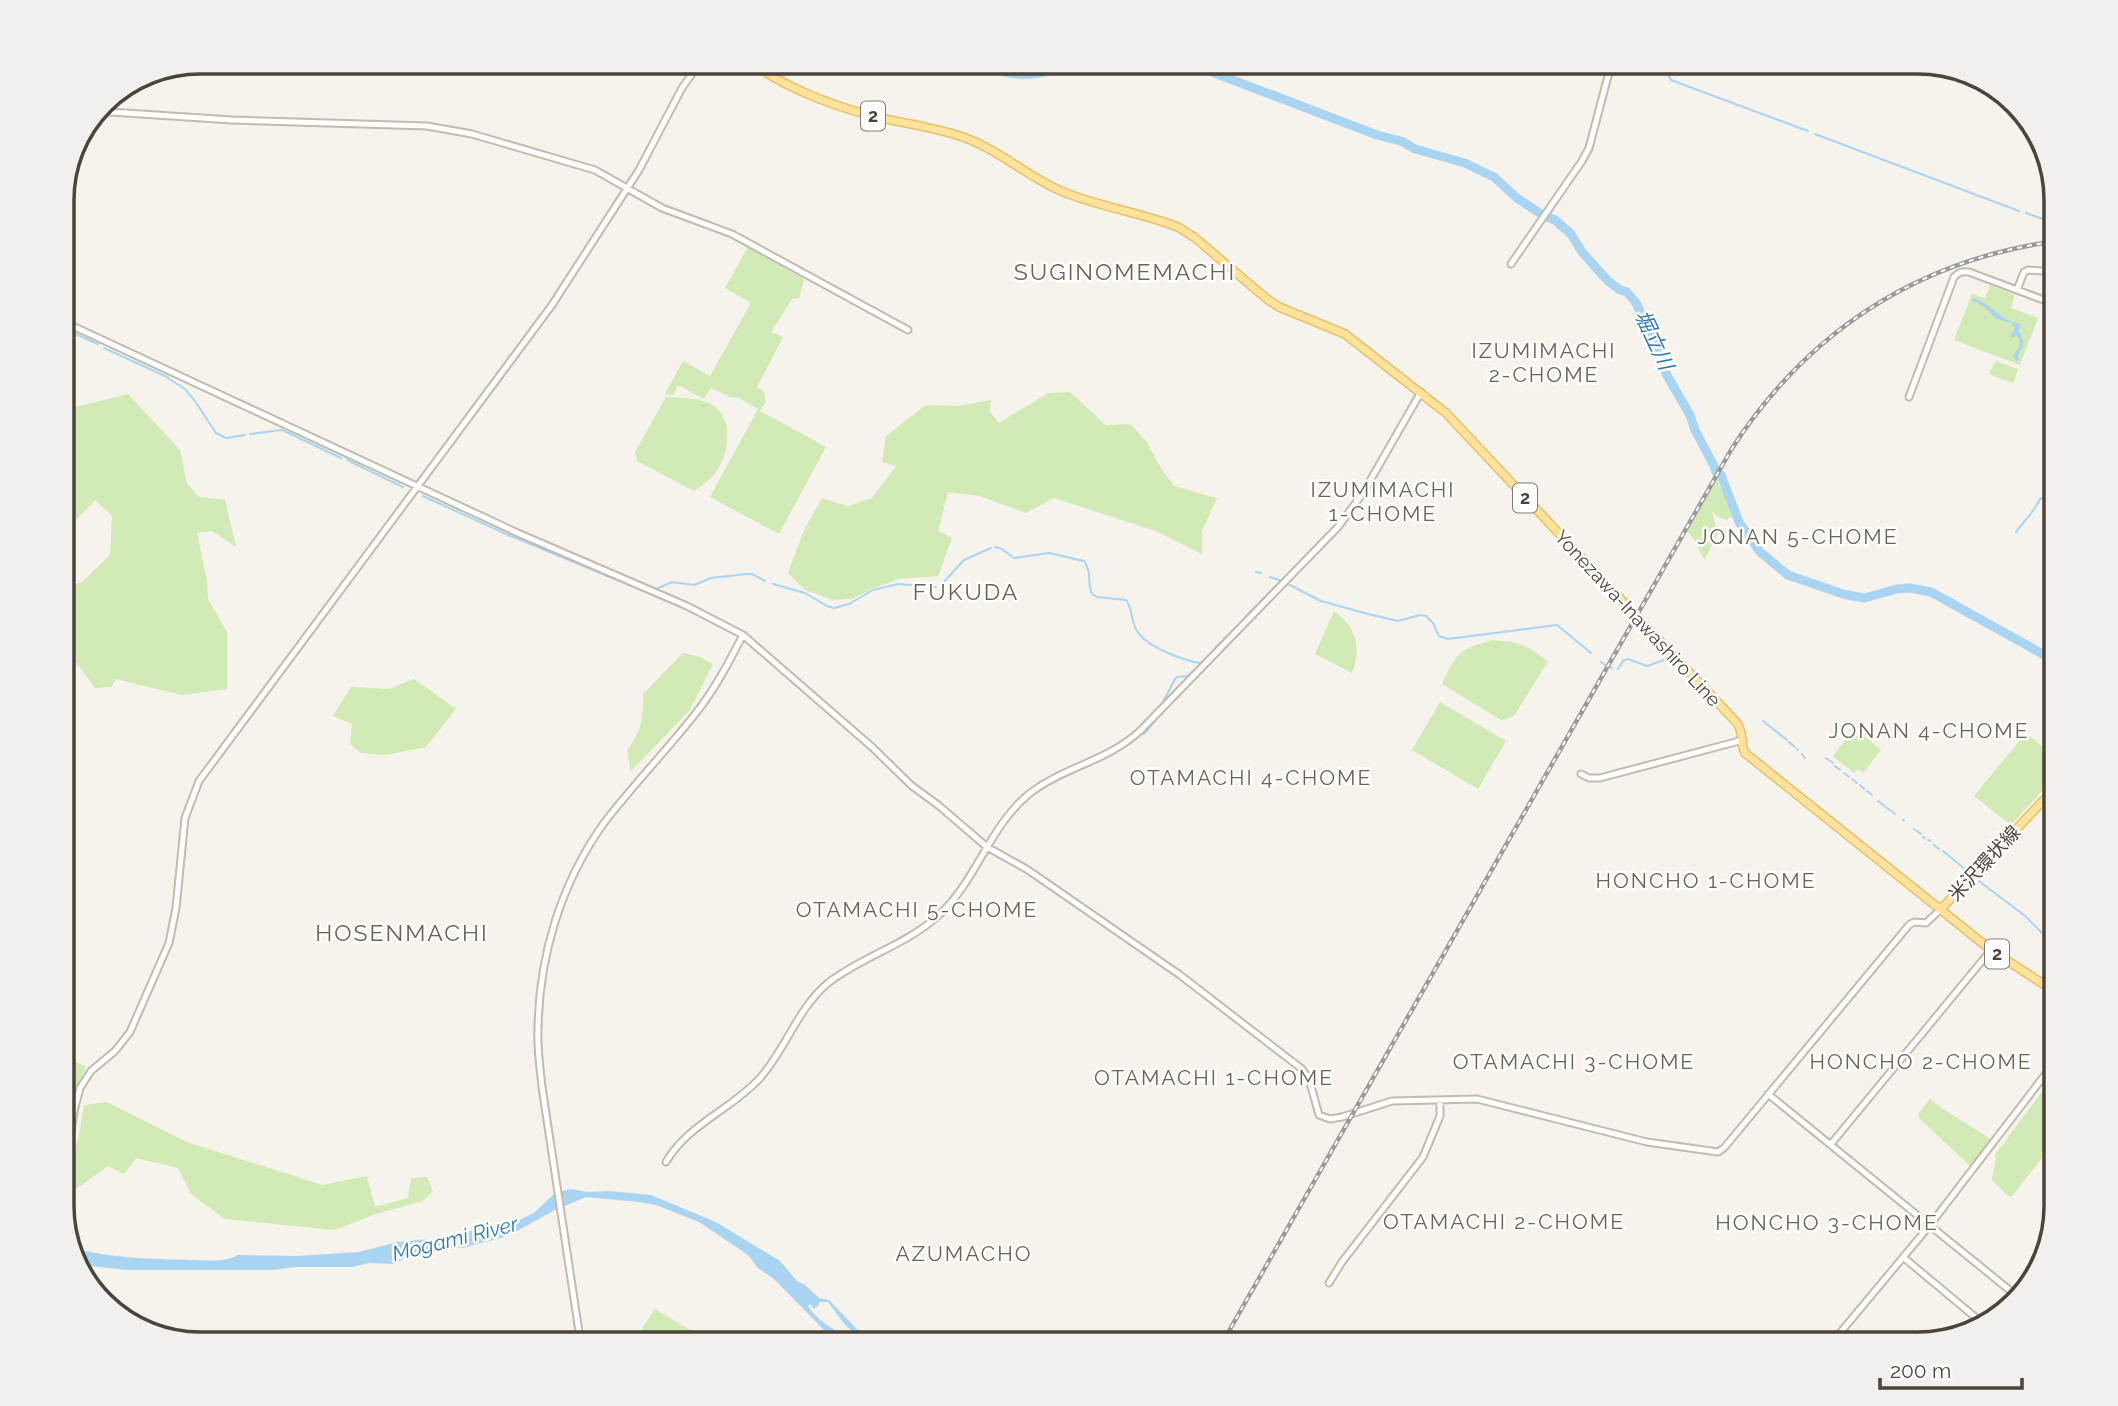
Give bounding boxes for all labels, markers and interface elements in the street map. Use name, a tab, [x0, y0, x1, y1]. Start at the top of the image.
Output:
road number: 2	[861, 102, 885, 131]
district label: SUGINOMEMACHI	[1014, 258, 1236, 285]
water label: 堀立川	[1630, 306, 1680, 375]
district label: IZUMIMACHI 2-CHOME	[1471, 338, 1617, 387]
district label: IZUMIMACHI 1-CHOME	[1310, 477, 1456, 526]
road number: 2	[1513, 484, 1537, 512]
district label: JONAN 5-CHOME	[1698, 524, 1898, 549]
street label: Yonezawa-Inawashiro Line	[1551, 525, 1725, 711]
district label: FUKUDA	[913, 578, 1019, 605]
district label: JONAN 4-CHOME	[1829, 718, 2030, 743]
district label: OTAMACHI 4-CHOME	[1130, 765, 1372, 790]
street label: 米沢環状線	[1944, 821, 2024, 905]
district label: HONCHO 1-CHOME	[1595, 868, 1817, 893]
district label: OTAMACHI 5-CHOME	[796, 897, 1038, 922]
district label: HOSENMACHI	[315, 919, 489, 946]
road number: 2	[1985, 939, 2009, 968]
district label: OTAMACHI 3-CHOME	[1453, 1049, 1695, 1074]
district label: HONCHO 2-CHOME	[1809, 1049, 2033, 1074]
district label: OTAMACHI 1-CHOME	[1094, 1065, 1334, 1090]
district label: OTAMACHI 2-CHOME	[1383, 1209, 1625, 1234]
district label: HONCHO 3-CHOME	[1715, 1210, 1939, 1235]
water label: Mogami River	[389, 1211, 521, 1266]
district label: AZUMACHO	[895, 1241, 1033, 1266]
scale bar	[1880, 1346, 2022, 1390]
text: 200 m	[1890, 1358, 1951, 1383]

